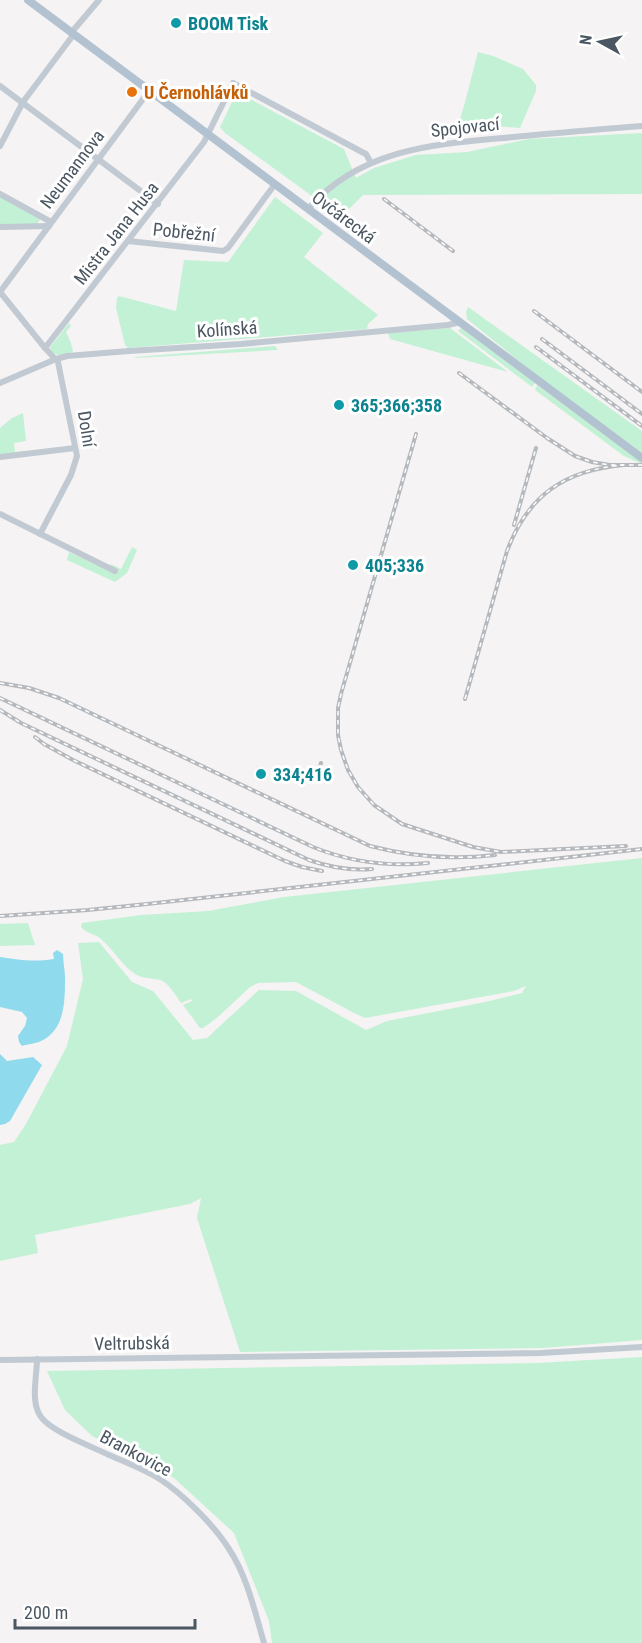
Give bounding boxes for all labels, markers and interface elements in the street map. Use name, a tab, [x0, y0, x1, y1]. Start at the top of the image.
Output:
north arrow	[570, 12, 630, 72]
place label: BOOM Tisk	[188, 13, 269, 34]
marker: BOOM Tisk	[169, 16, 183, 30]
text: N	[576, 34, 596, 46]
place label: U Černohlávků	[144, 82, 248, 103]
marker: U Černohlávků	[125, 85, 139, 99]
street label: Spojovací	[430, 113, 501, 141]
street label: Neumannova	[36, 126, 108, 212]
street label: Mistra Jana Husa	[69, 177, 163, 289]
street label: Ovčárecká	[308, 186, 380, 248]
street label: Pobřežní	[152, 218, 217, 246]
street label: Kolínská	[196, 316, 258, 342]
place label: 365;366;358	[351, 395, 442, 416]
marker: 365;366;358	[332, 398, 346, 412]
street label: Dolní	[74, 409, 100, 449]
place label: 405;336	[365, 555, 424, 576]
marker: 405;336	[346, 558, 360, 572]
place label: 334;416	[273, 764, 332, 785]
marker: 334;416	[254, 767, 268, 781]
street label: Veltrubská	[94, 1332, 170, 1354]
street label: Brankovice	[97, 1425, 175, 1481]
scale bar	[15, 1592, 195, 1630]
text: 200 m	[24, 1602, 68, 1623]

